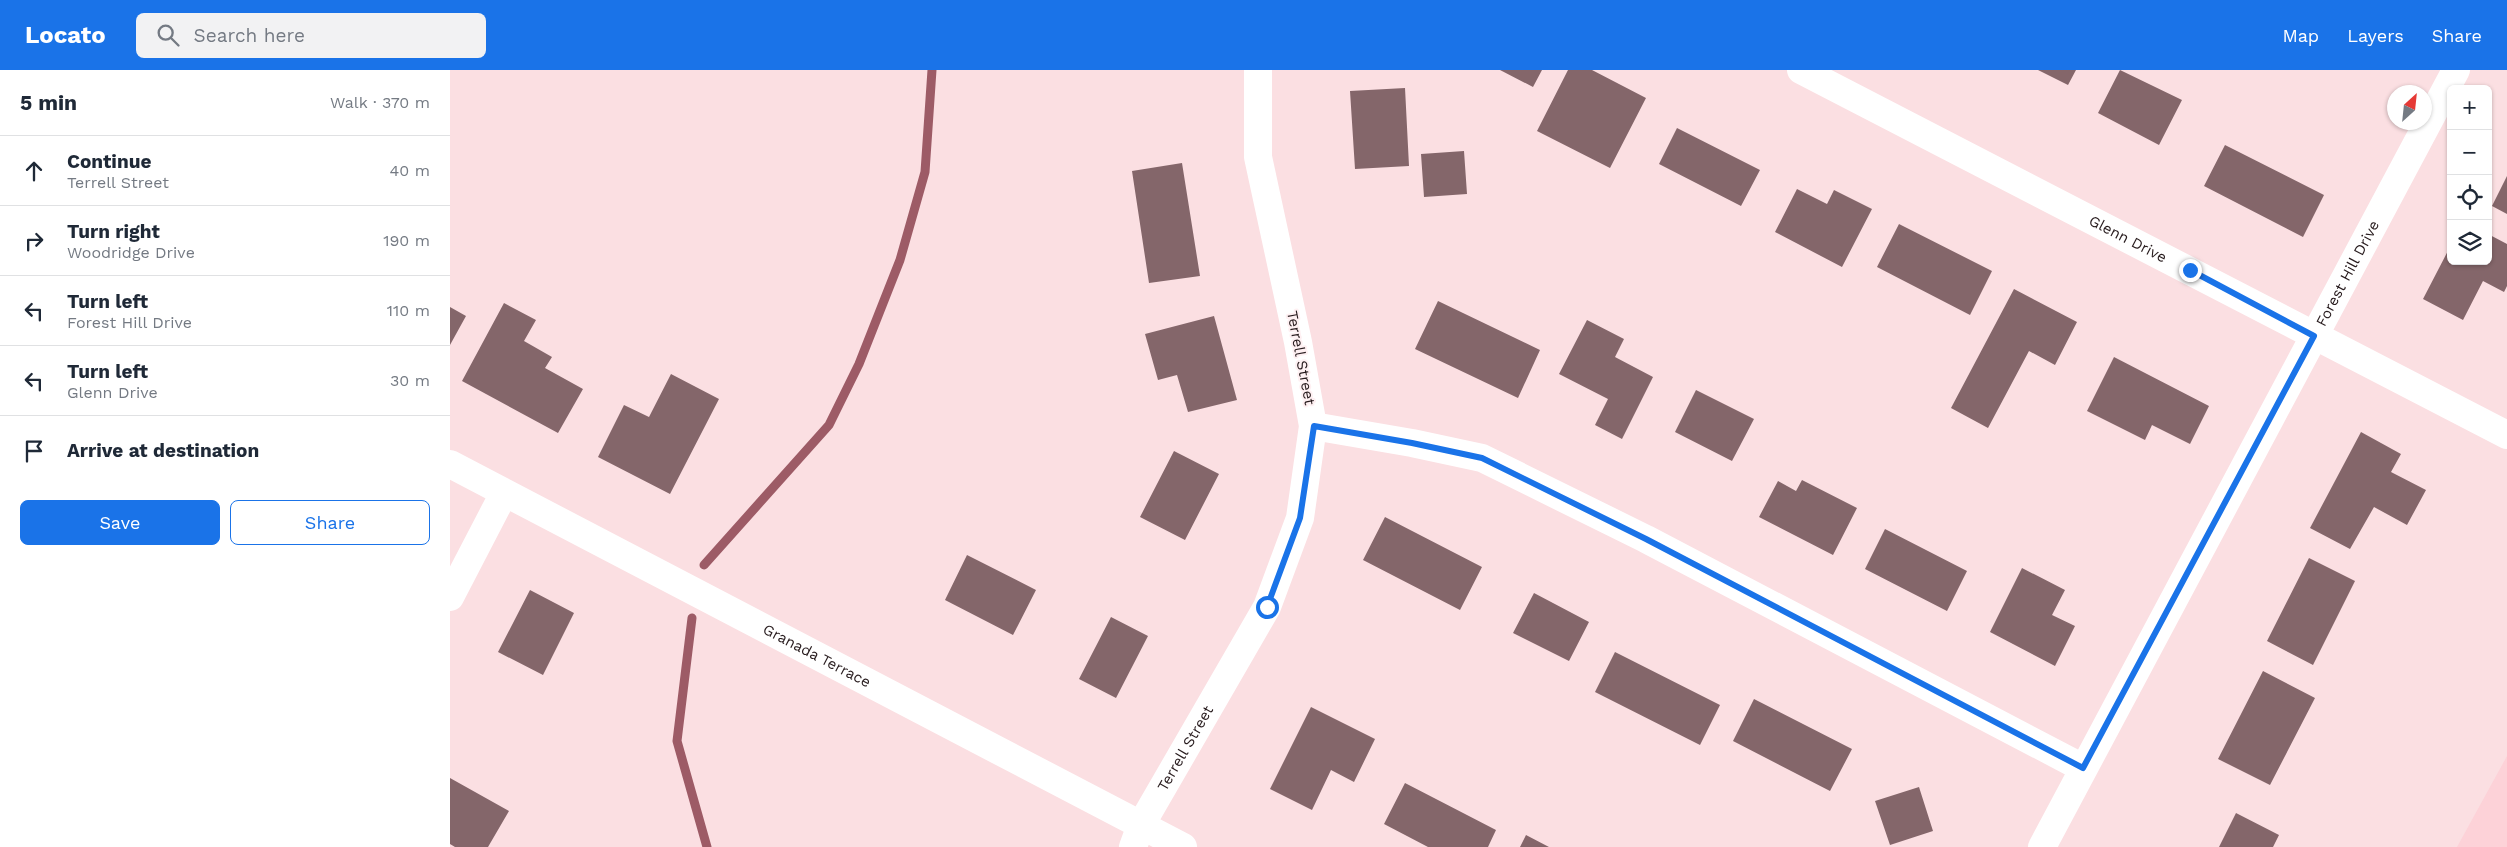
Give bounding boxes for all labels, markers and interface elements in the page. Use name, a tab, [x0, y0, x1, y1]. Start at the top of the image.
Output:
search box	[136, 13, 486, 58]
text: Locato	[25, 21, 106, 49]
icon: search	[154, 21, 182, 49]
text: Search here	[194, 24, 305, 47]
text: Map	[2282, 25, 2319, 46]
text: Layers	[2347, 25, 2404, 46]
text: Share	[2432, 25, 2482, 46]
north arrow	[2387, 85, 2432, 130]
map controls	[2447, 85, 2492, 265]
button: +	[2447, 85, 2492, 130]
text: 5 min	[20, 90, 77, 115]
text: Walk · 370 m	[330, 93, 430, 112]
button: −	[2447, 130, 2492, 175]
text: Continue	[67, 150, 151, 173]
icon: ahead	[20, 157, 48, 185]
text: 40 m	[390, 161, 430, 180]
text: Terrell Street	[67, 173, 169, 192]
button: locate	[2447, 175, 2492, 220]
street label: Glenn Drive	[2086, 211, 2170, 267]
street label: Forest Hill Drive	[2312, 217, 2383, 329]
text: Turn right	[67, 220, 160, 243]
button: layers	[2447, 220, 2492, 265]
icon: right	[20, 227, 48, 255]
text: 190 m	[383, 231, 430, 250]
text: Woodridge Drive	[67, 243, 195, 262]
route end	[2179, 259, 2202, 282]
text: Turn left	[67, 290, 148, 313]
icon: left	[20, 297, 48, 325]
text: 110 m	[387, 301, 430, 320]
street label: Terrell Street	[1283, 309, 1319, 407]
text: Forest Hill Drive	[67, 313, 192, 332]
text: Turn left	[67, 360, 148, 383]
icon: left	[20, 367, 48, 395]
text: 30 m	[390, 371, 430, 390]
text: Glenn Drive	[67, 383, 158, 402]
icon: arrive	[20, 437, 48, 465]
text: Arrive at destination	[67, 439, 259, 462]
button: Save	[20, 500, 220, 545]
button: Share	[230, 500, 430, 545]
route start	[1256, 596, 1279, 619]
street label: Granada Terrace	[760, 620, 874, 691]
street label: Terrell Street	[1154, 702, 1217, 794]

